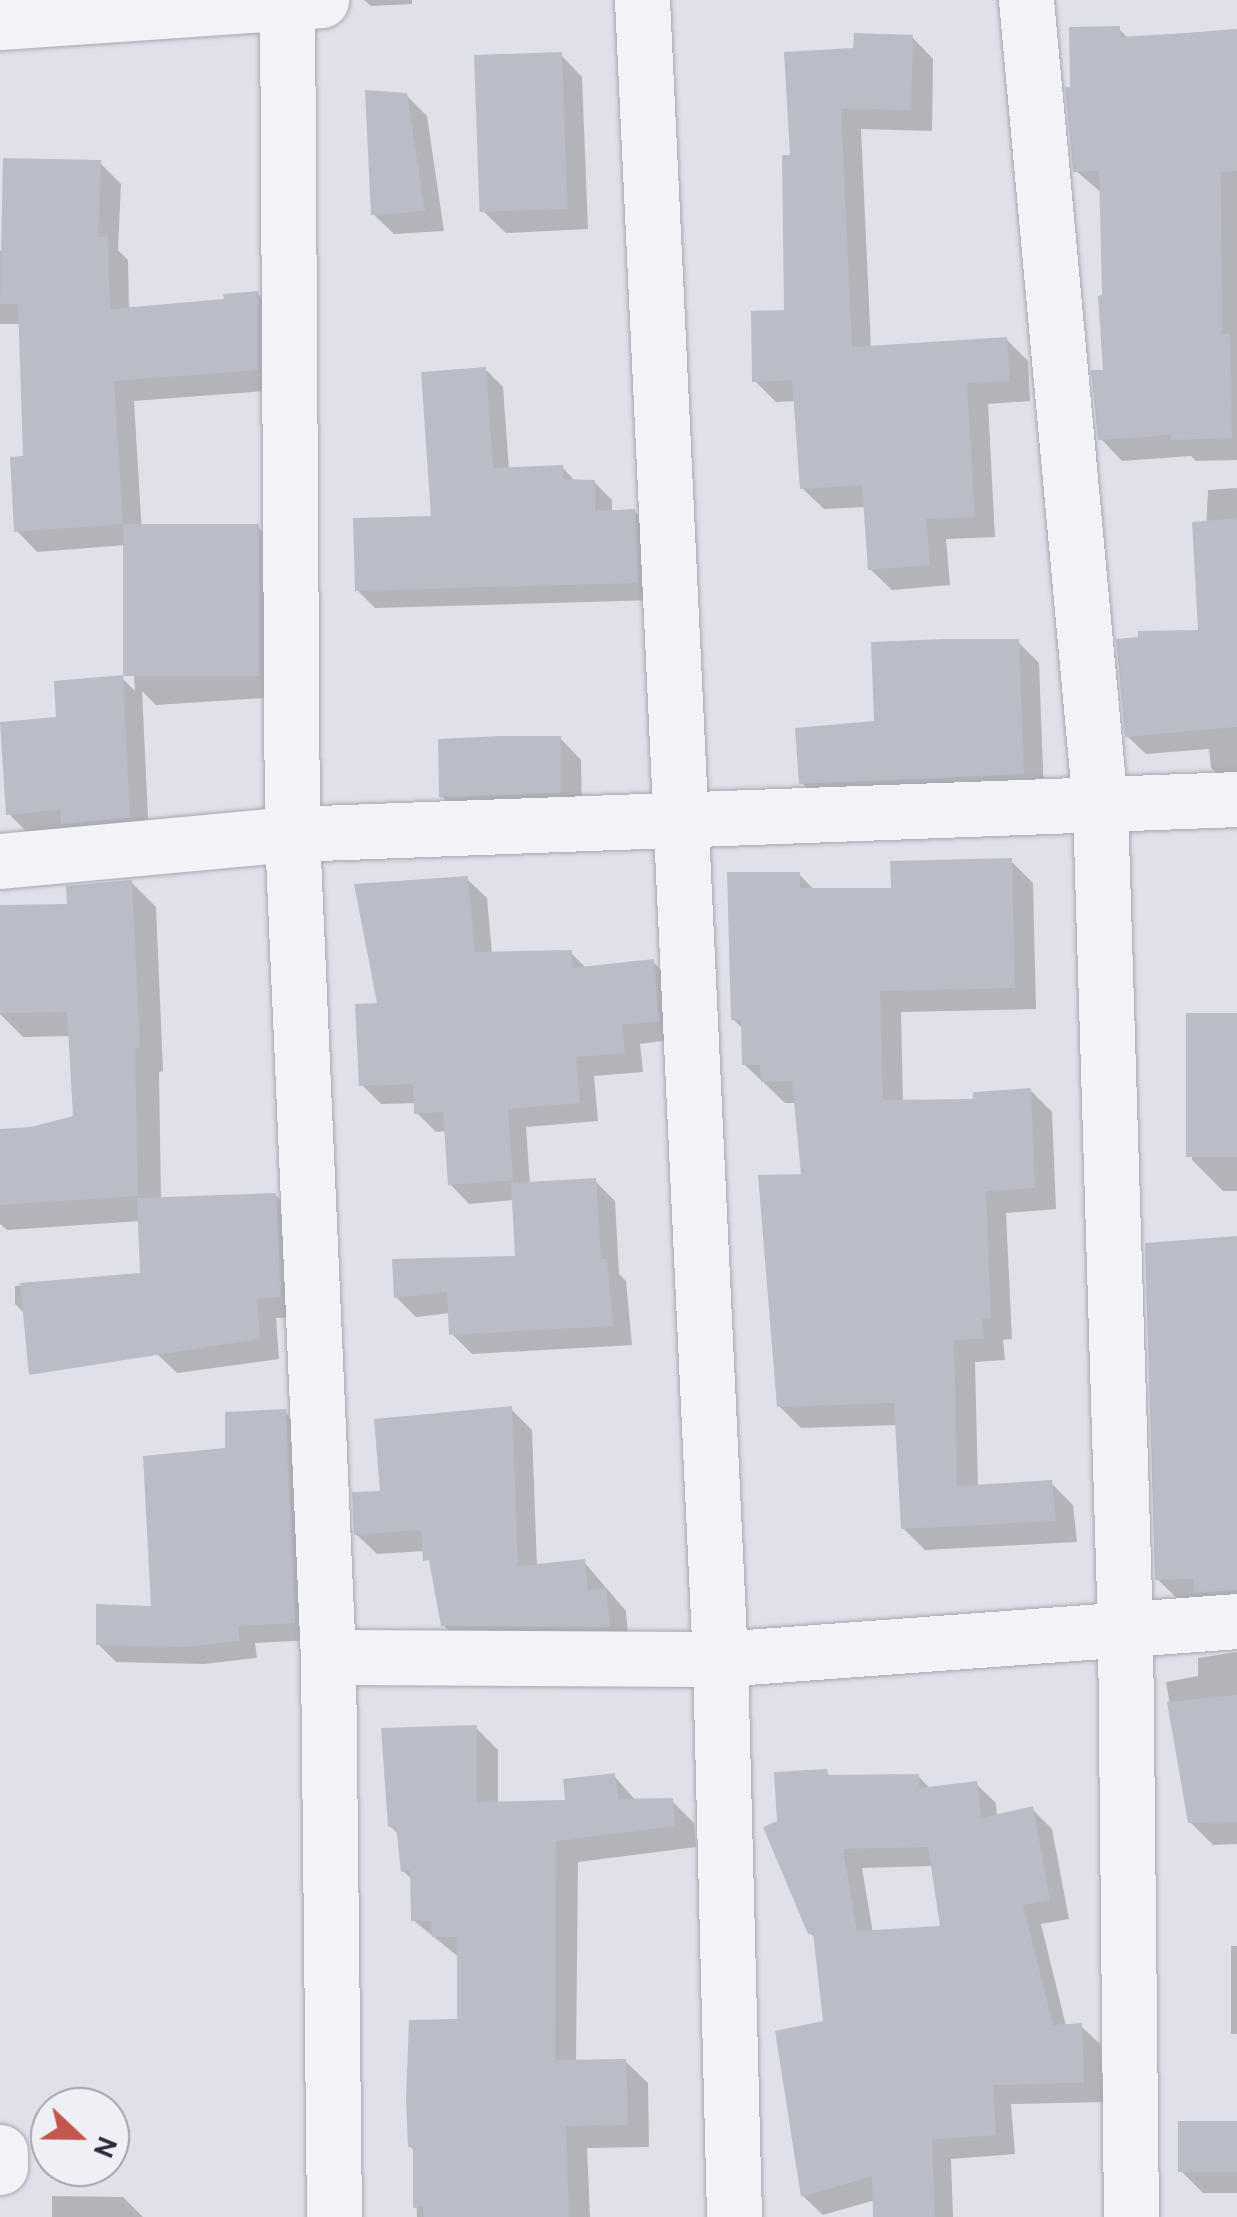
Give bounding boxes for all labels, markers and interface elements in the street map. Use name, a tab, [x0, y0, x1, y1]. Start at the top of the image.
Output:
north arrow	[30, 2087, 130, 2187]
text: N	[86, 2132, 125, 2163]

